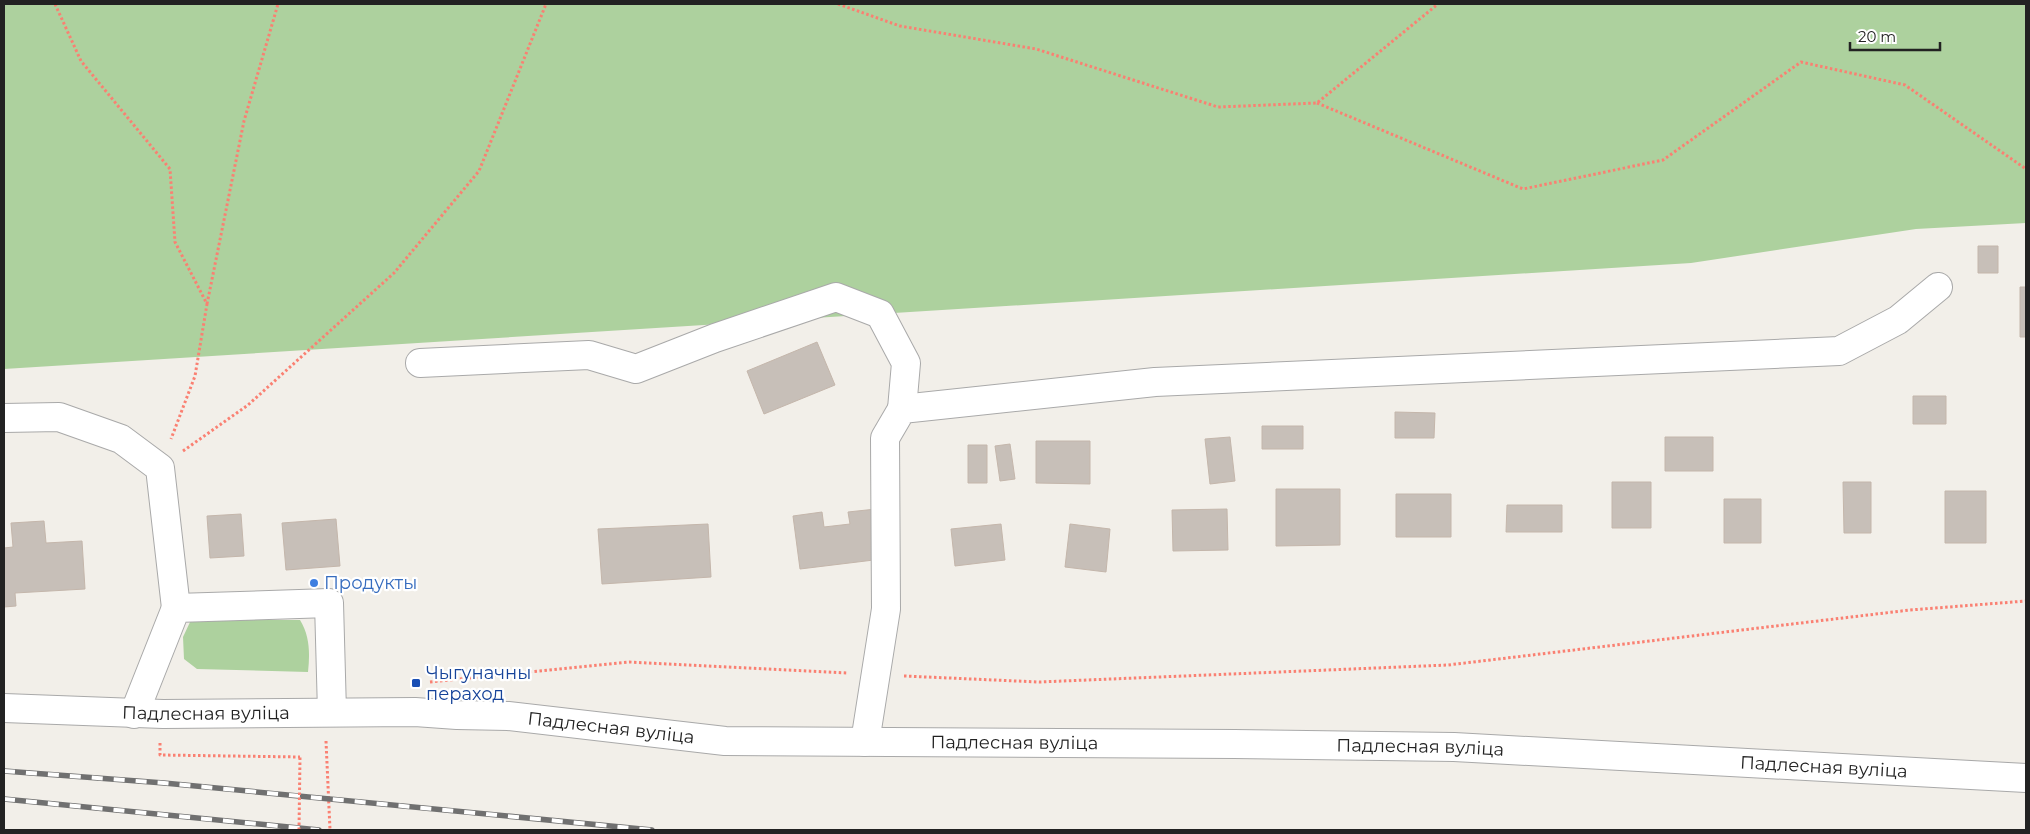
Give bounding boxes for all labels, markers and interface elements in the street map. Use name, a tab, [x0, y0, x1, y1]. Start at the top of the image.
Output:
scale bar	[1850, 20, 1940, 52]
text: 20 m	[1858, 27, 1896, 46]
place label: Продукты	[324, 572, 417, 594]
marker: Продукты	[308, 577, 320, 589]
place label: Чыгуначны пераход	[426, 662, 531, 705]
marker: Чыгуначны пераход	[410, 677, 422, 689]
street label: Падлесная вуліца	[122, 701, 290, 725]
street label: Падлесная вуліца	[526, 707, 696, 748]
street label: Падлесная вуліца	[930, 731, 1098, 754]
street label: Падлесная вуліца	[1336, 734, 1505, 761]
street label: Падлесная вуліца	[1739, 752, 1908, 783]

